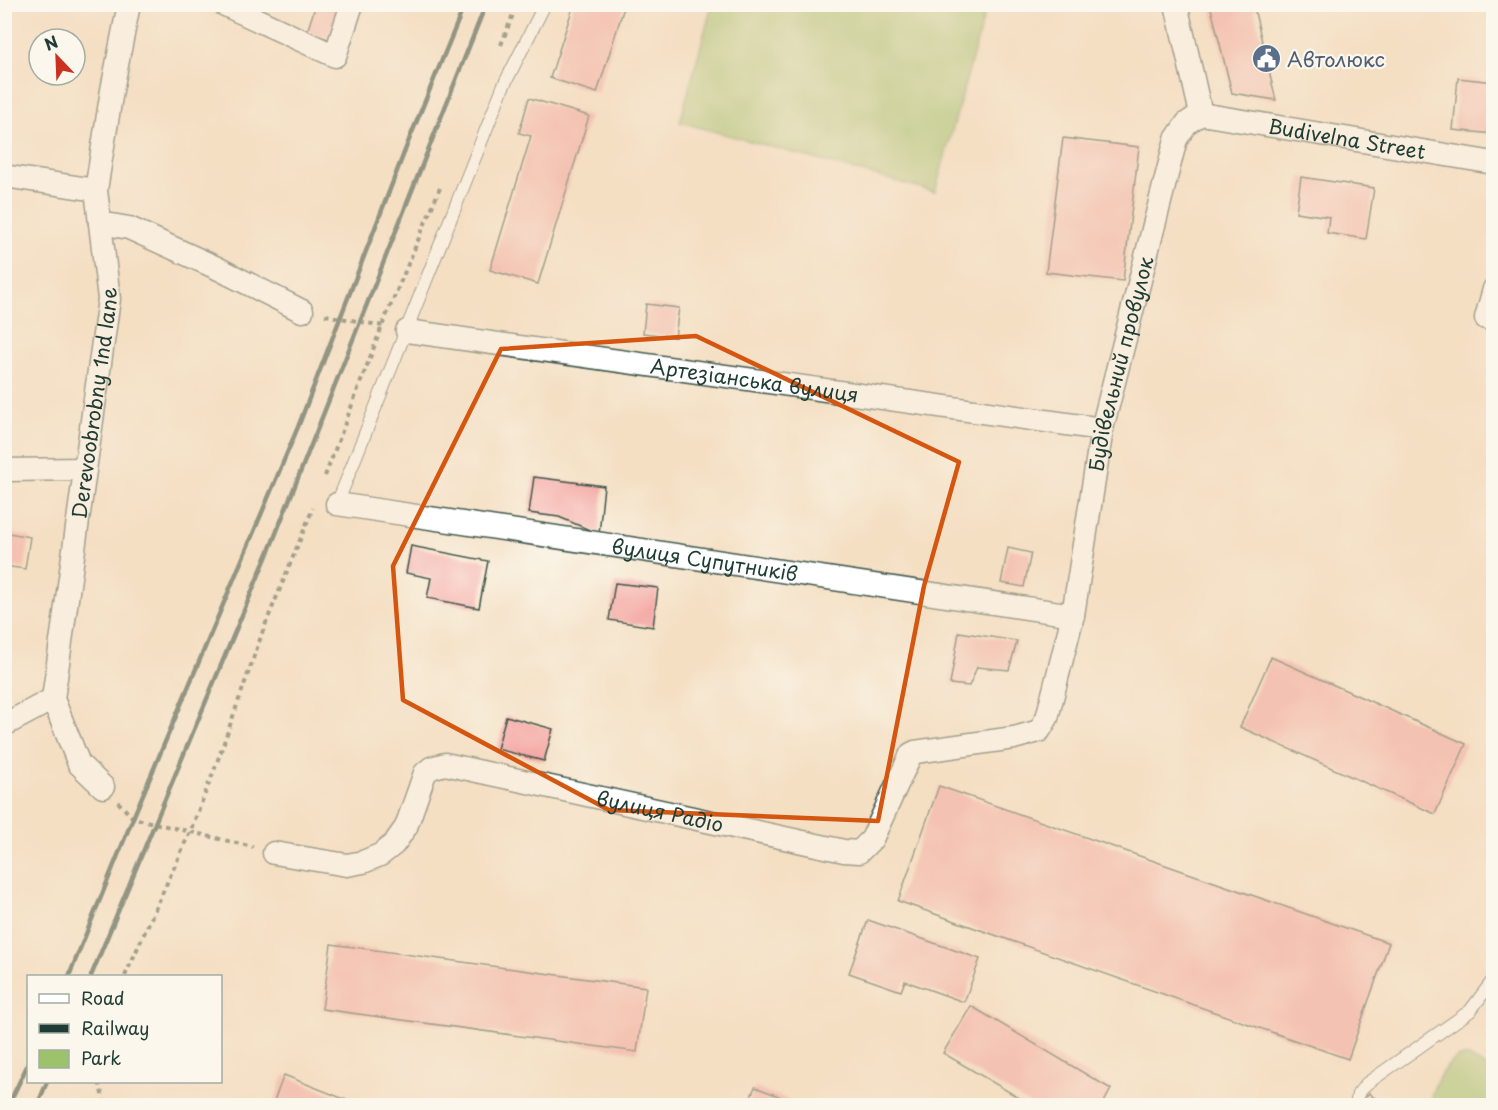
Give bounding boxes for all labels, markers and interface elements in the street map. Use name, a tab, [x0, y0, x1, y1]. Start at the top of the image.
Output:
north arrow	[27, 27, 87, 87]
text: N	[40, 29, 61, 56]
public building icon: Автолюкс	[1250, 43, 1282, 75]
place label: Автолюкс	[1287, 44, 1385, 74]
street label: Budivelna Street	[1266, 111, 1428, 166]
street label: Будівельний провулок	[1081, 253, 1161, 473]
street label: Derevoobrobny 1nd lane	[63, 286, 124, 521]
street label: Артезіанська вулиця	[649, 351, 860, 410]
street label: вулиця Супутників	[610, 531, 800, 588]
street label: вулиця Радіо	[594, 782, 726, 839]
legend	[27, 975, 222, 1083]
text: Road	[81, 984, 125, 1011]
text: Railway	[81, 1014, 149, 1041]
text: Park	[81, 1044, 121, 1071]

